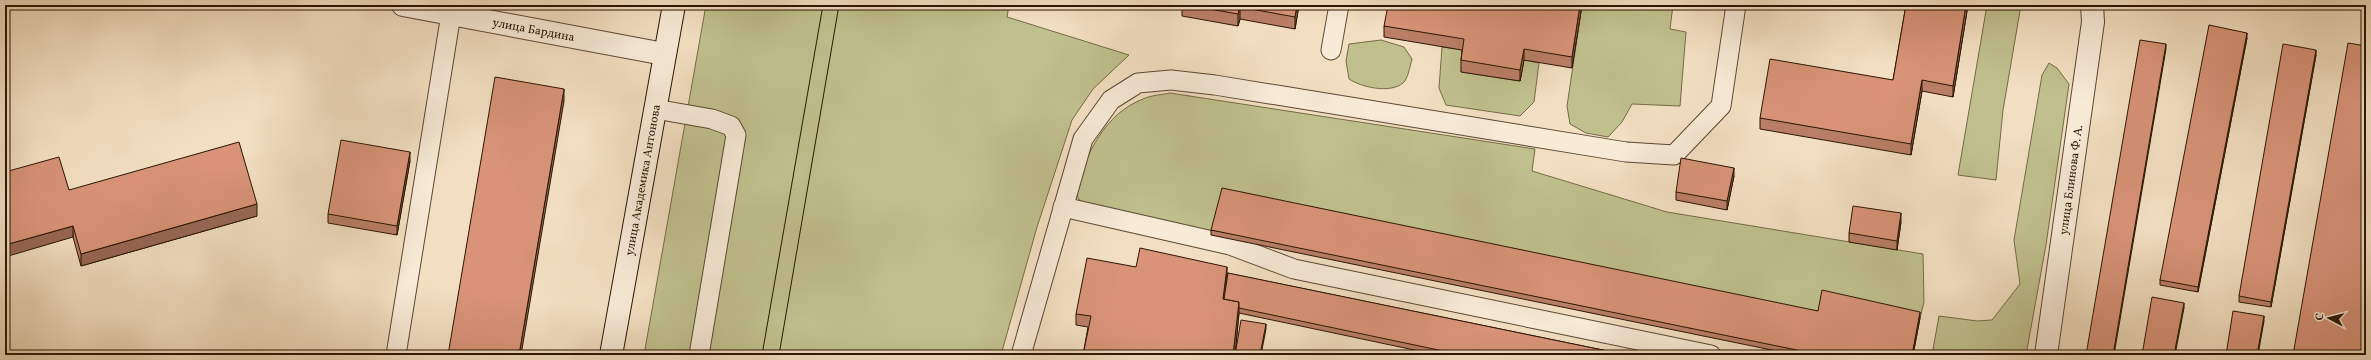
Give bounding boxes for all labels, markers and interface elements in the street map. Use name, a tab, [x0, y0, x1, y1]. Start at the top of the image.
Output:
street label: улица Бардина	[491, 15, 576, 46]
street label: улица Академика Антонова	[622, 103, 665, 257]
street label: улица Блинова Ф. А.	[2056, 124, 2087, 236]
north arrow	[2309, 298, 2349, 338]
text: С	[2313, 313, 2328, 321]

